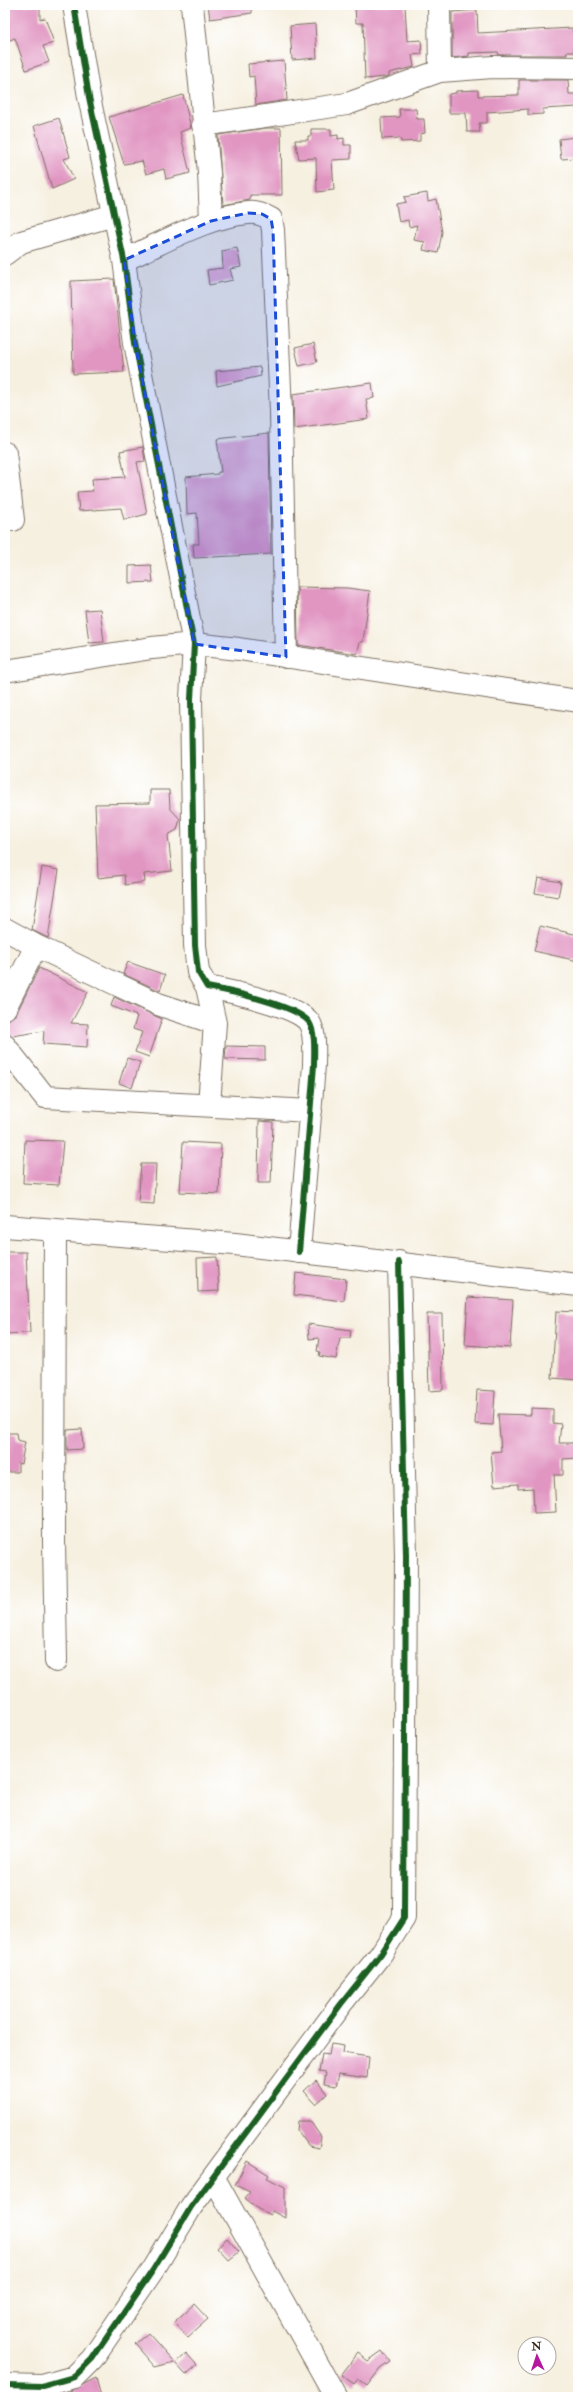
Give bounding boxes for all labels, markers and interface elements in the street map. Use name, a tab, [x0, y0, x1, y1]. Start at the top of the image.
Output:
north arrow	[517, 2336, 557, 2376]
text: N	[530, 2340, 543, 2353]

